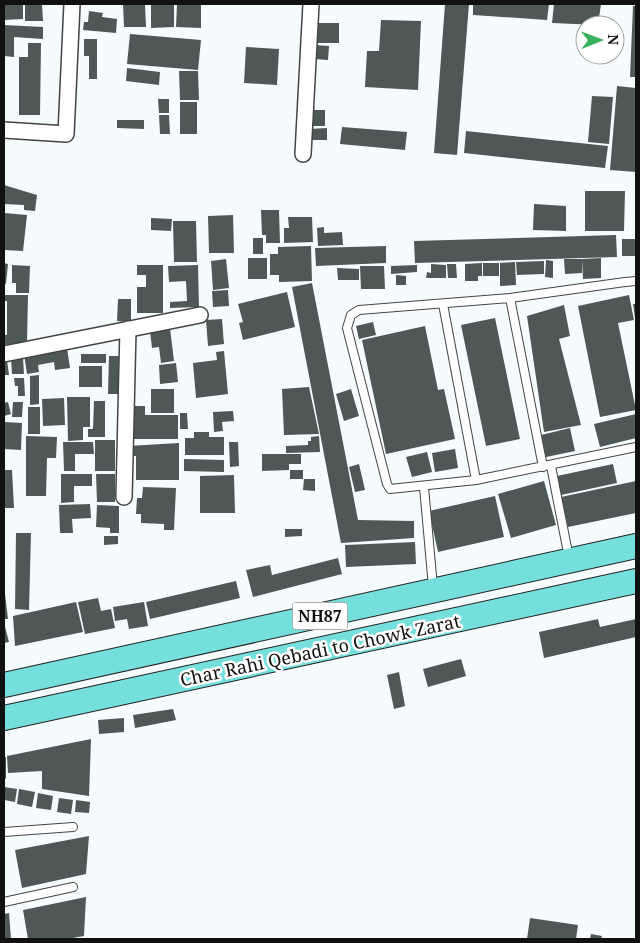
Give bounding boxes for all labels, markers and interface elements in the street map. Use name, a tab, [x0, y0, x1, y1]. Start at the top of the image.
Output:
north arrow	[575, 15, 625, 65]
text: N	[604, 34, 623, 45]
road number: NH87	[292, 602, 348, 630]
street label: Char Rahi Qebadi to Chowk Zarat	[178, 609, 462, 691]

